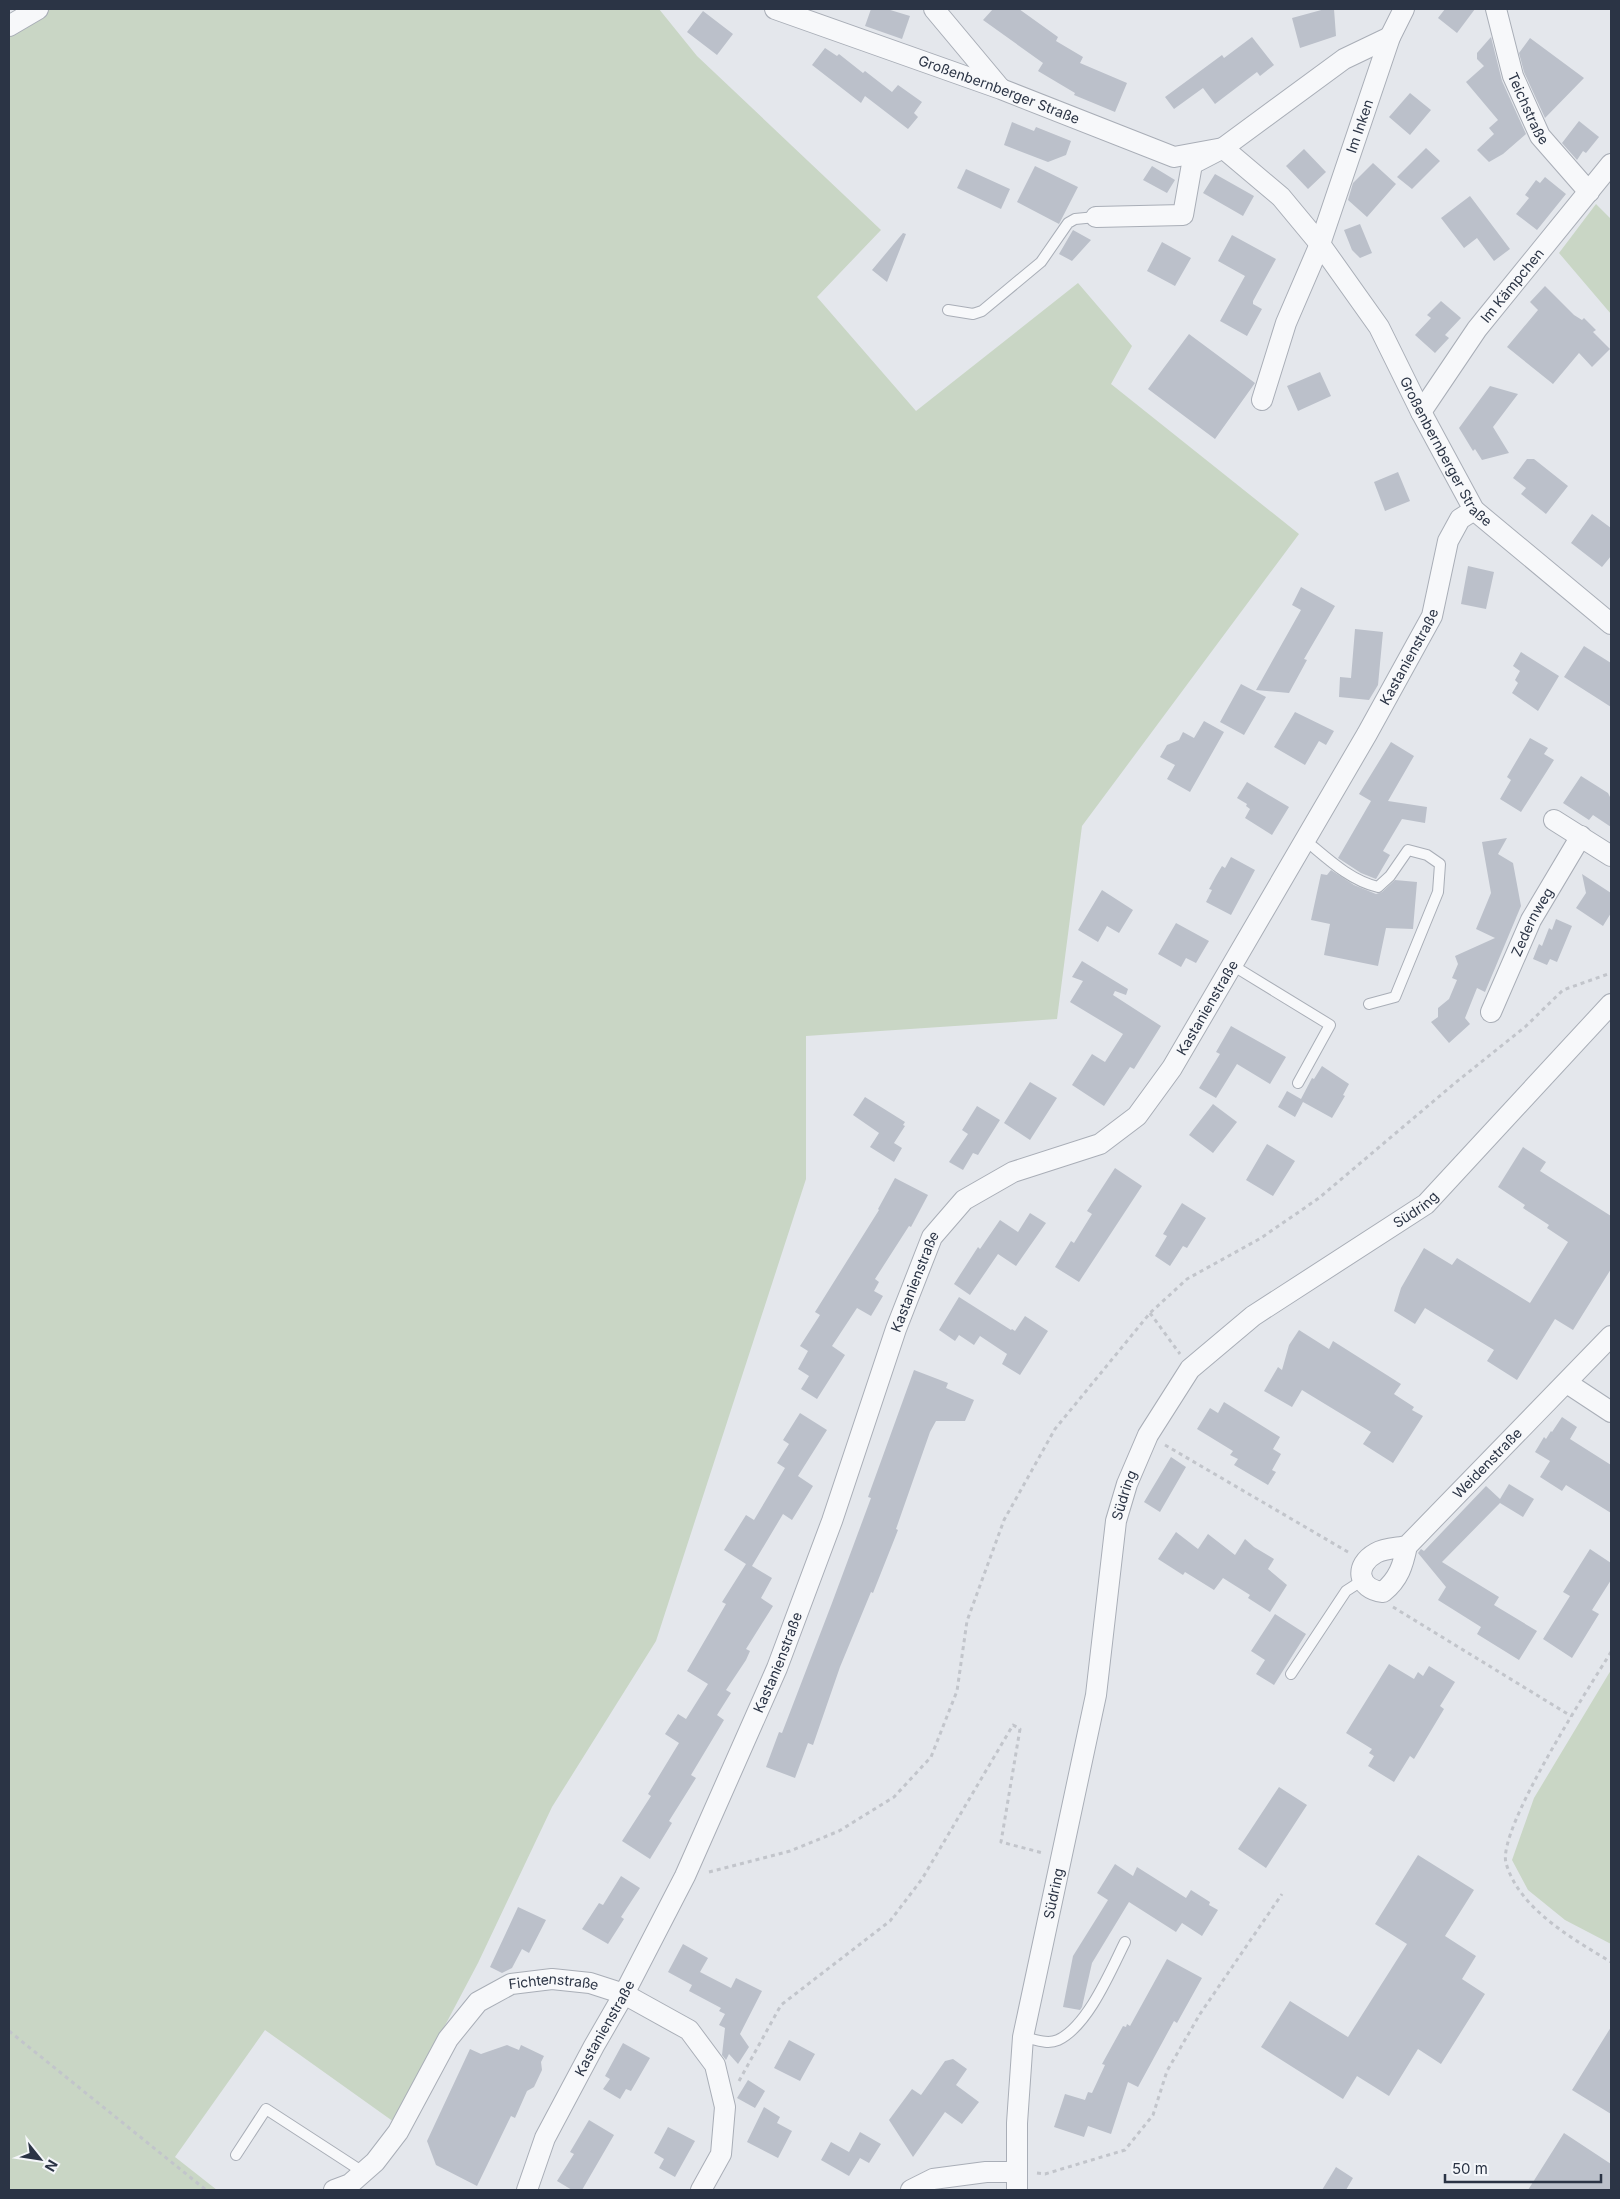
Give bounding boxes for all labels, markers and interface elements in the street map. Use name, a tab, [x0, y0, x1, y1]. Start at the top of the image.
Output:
street label: Großenbernberger Straße	[916, 51, 1082, 127]
street label: Teichstraße	[1504, 70, 1553, 148]
street label: Im Inken	[1342, 97, 1376, 155]
street label: Im Kämpchen	[1477, 245, 1547, 326]
street label: Großenbernberger Straße	[1397, 373, 1496, 530]
street label: Kastanienstraße	[1376, 607, 1441, 708]
street label: Zedernweg	[1507, 884, 1557, 959]
street label: Kastanienstraße	[1172, 957, 1241, 1058]
street label: Südring	[1390, 1187, 1442, 1231]
street label: Kastanienstraße	[887, 1227, 942, 1334]
street label: Weidenstraße	[1449, 1424, 1525, 1502]
street label: Südring	[1108, 1467, 1140, 1522]
street label: Kastanienstraße	[749, 1610, 805, 1715]
street label: Südring	[1039, 1866, 1067, 1920]
street label: Fichtenstraße	[508, 1970, 601, 1993]
street label: Kastanienstraße	[571, 1977, 638, 2079]
north arrow	[15, 2134, 65, 2184]
scale bar	[1445, 2152, 1601, 2184]
text: N	[42, 2157, 62, 2175]
text: 50 m	[1452, 2159, 1488, 2178]

